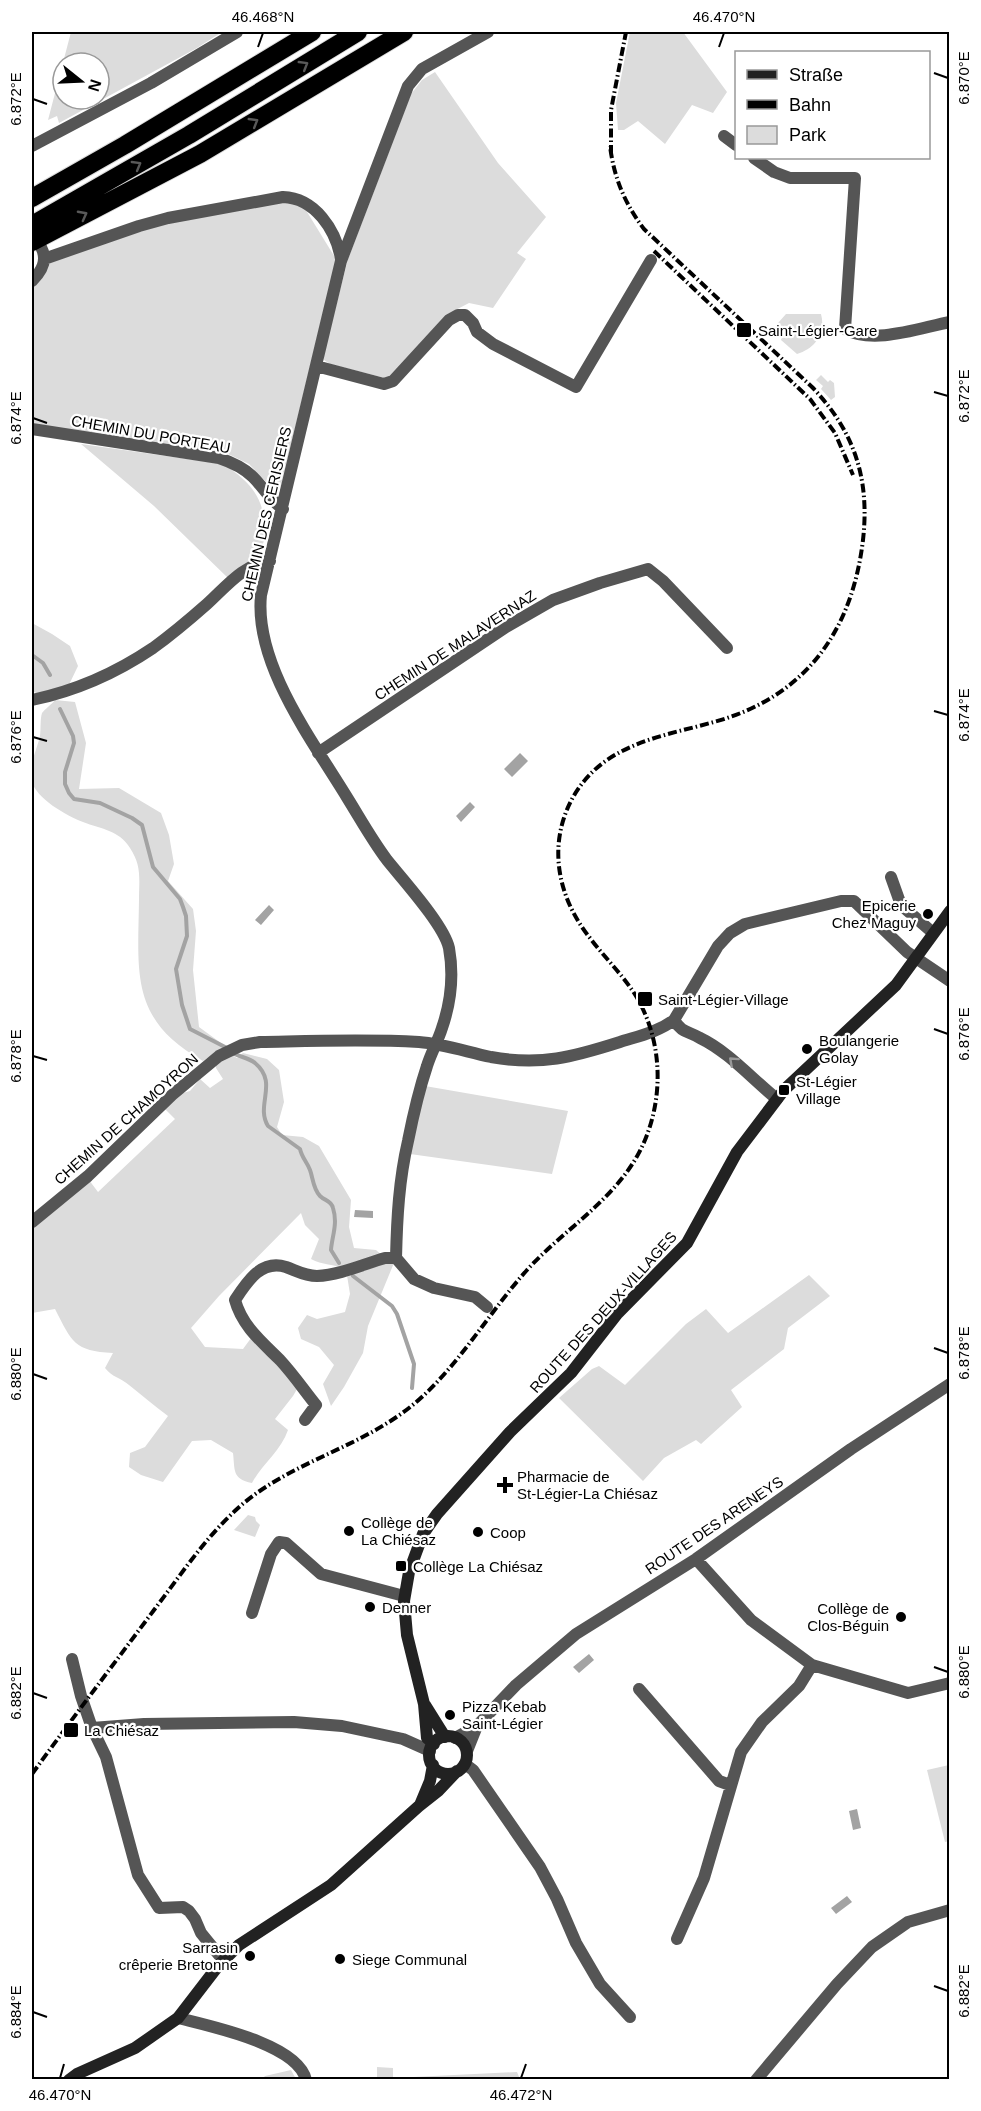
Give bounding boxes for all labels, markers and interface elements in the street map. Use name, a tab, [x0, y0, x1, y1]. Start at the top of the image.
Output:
text: 46.468°N	[232, 8, 294, 25]
text: 46.470°N	[693, 8, 755, 25]
north arrow	[51, 51, 111, 111]
legend	[735, 51, 930, 159]
text: 6.870°E	[955, 51, 972, 105]
one-way arrow	[298, 61, 309, 72]
text: Straße	[789, 65, 843, 85]
text: 6.872°E	[7, 72, 24, 126]
text: N	[85, 77, 105, 94]
text: Bahn	[789, 95, 831, 115]
one-way arrow	[248, 117, 258, 129]
text: Park	[789, 125, 827, 145]
one-way arrow	[131, 161, 141, 172]
one-way arrow	[77, 211, 88, 222]
marker: Saint-Légier-Gare	[735, 321, 753, 339]
place label: Saint-Légier-Gare	[758, 322, 877, 339]
text: 6.872°E	[955, 369, 972, 423]
text: 6.874°E	[7, 391, 24, 445]
street label: CHEMIN DU PORTEAU	[70, 412, 232, 456]
street label: CHEMIN DES CERISIERS	[238, 425, 294, 603]
street label: CHEMIN DE MALAVERNAZ	[371, 586, 539, 704]
text: 6.874°E	[955, 688, 972, 742]
text: 6.876°E	[7, 710, 24, 764]
place label: Epicerie Chez Maguy	[832, 897, 916, 931]
marker: Epicerie Chez Maguy	[921, 907, 935, 921]
marker: Saint-Légier-Village	[636, 990, 654, 1008]
place label: Saint-Légier-Village	[658, 991, 789, 1008]
text: 6.876°E	[955, 1007, 972, 1061]
text: 6.878°E	[7, 1029, 24, 1083]
place label: Boulangerie Golay	[819, 1032, 899, 1066]
marker: Boulangerie Golay	[800, 1042, 814, 1056]
street label: CHEMIN DE CHAMOYRON	[51, 1050, 201, 1188]
one-way arrow	[729, 1057, 739, 1068]
place label: St-Légier Village	[796, 1073, 857, 1107]
marker: St-Légier Village	[777, 1083, 791, 1097]
street label: ROUTE DES DEUX-VILLAGES	[526, 1228, 680, 1396]
text: 6.878°E	[955, 1326, 972, 1380]
text: 6.880°E	[7, 1347, 24, 1401]
place label: Pharmacie de St-Légier-La Chiésaz	[517, 1468, 658, 1502]
street label: ROUTE DES ARENEYS	[642, 1473, 786, 1577]
marker: Pharmacie de St-Légier-La Chiésaz	[498, 1478, 512, 1492]
place label: Collège de La Chiésaz	[361, 1514, 436, 1548]
marker: Collège de La Chiésaz	[342, 1524, 356, 1538]
place label: Coop	[490, 1524, 526, 1541]
marker: Coop	[471, 1525, 485, 1539]
place label: Collège La Chiésaz	[413, 1558, 543, 1575]
marker: Collège La Chiésaz	[394, 1559, 408, 1573]
place label: Denner	[382, 1599, 431, 1616]
marker: Denner	[363, 1600, 377, 1614]
place label: Collège de Clos-Béguin	[807, 1600, 889, 1634]
marker: Collège de Clos-Béguin	[894, 1610, 908, 1624]
text: 6.880°E	[955, 1645, 972, 1699]
text: 6.882°E	[7, 1666, 24, 1720]
place label: Pizza Kebab Saint-Légier	[462, 1698, 546, 1732]
marker: Pizza Kebab Saint-Légier	[443, 1708, 457, 1722]
marker: La Chiésaz	[62, 1721, 80, 1739]
place label: La Chiésaz	[84, 1722, 159, 1739]
place label: Sarrasin crêperie Bretonne	[119, 1939, 238, 1973]
marker: Sarrasin crêperie Bretonne	[243, 1949, 257, 1963]
place label: Siege Communal	[352, 1951, 467, 1968]
marker: Siege Communal	[333, 1952, 347, 1966]
text: 6.882°E	[955, 1964, 972, 2018]
text: 6.884°E	[7, 1985, 24, 2039]
text: 46.470°N	[29, 2086, 91, 2103]
text: 46.472°N	[490, 2086, 552, 2103]

